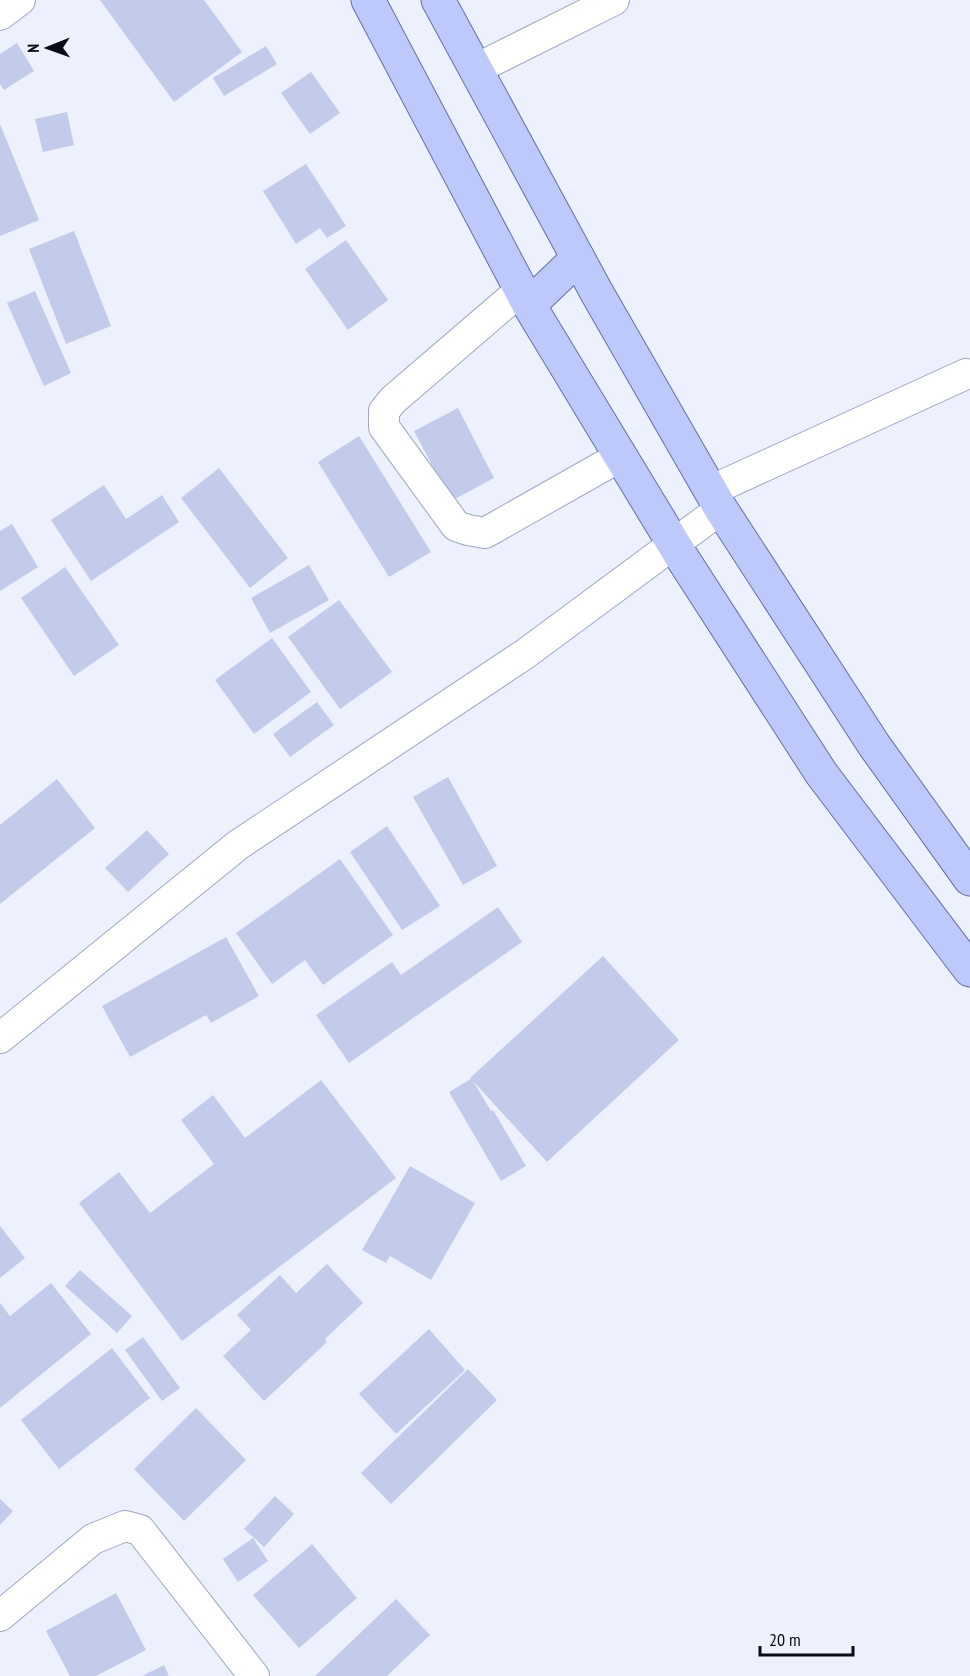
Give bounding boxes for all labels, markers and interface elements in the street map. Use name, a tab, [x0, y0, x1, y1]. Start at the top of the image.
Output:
north arrow	[18, 18, 78, 78]
text: N	[23, 44, 43, 53]
scale bar	[760, 1619, 853, 1657]
text: 20 m	[769, 1628, 801, 1651]

